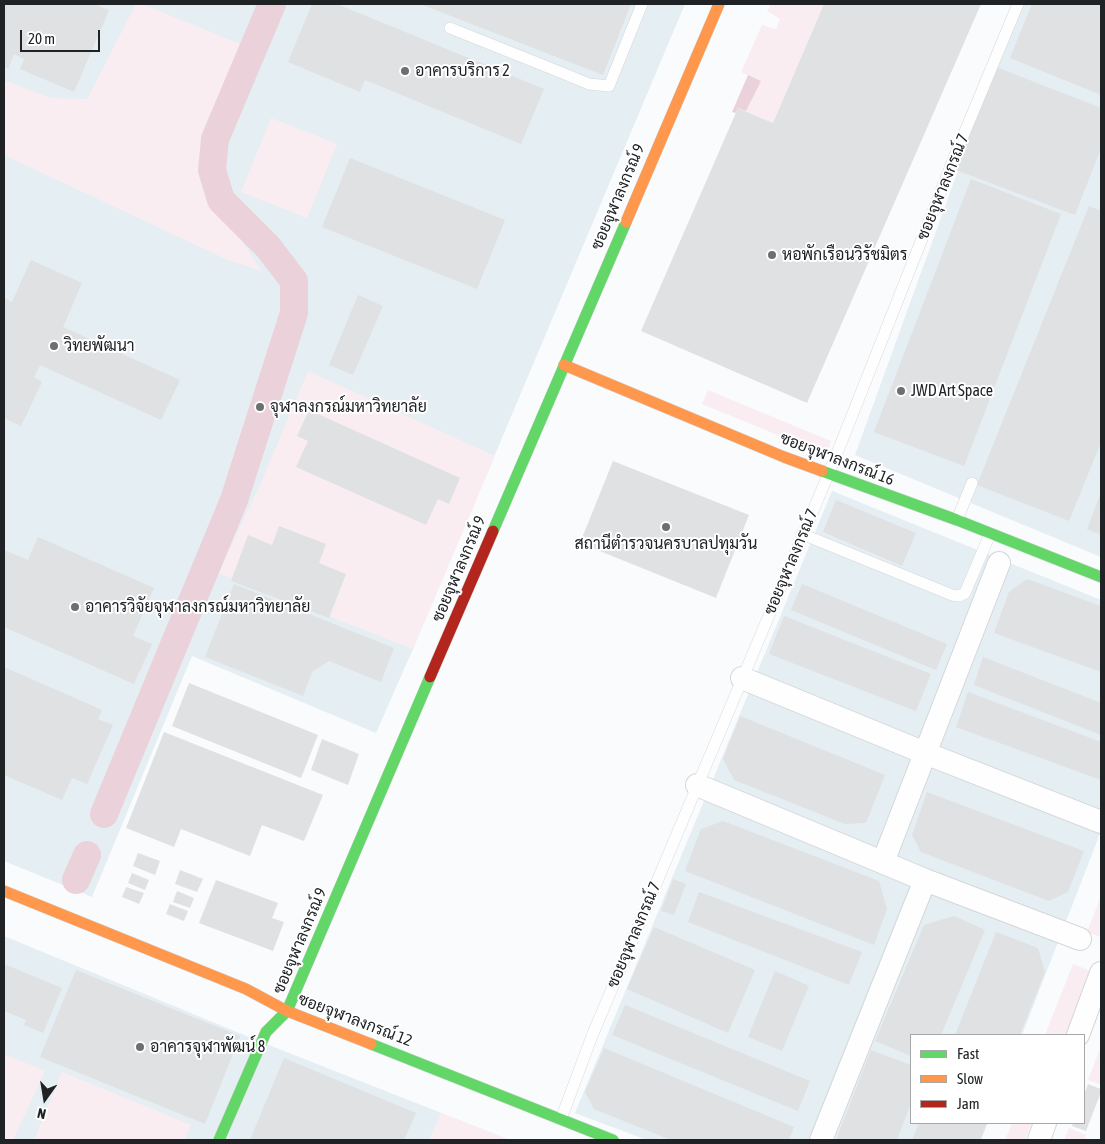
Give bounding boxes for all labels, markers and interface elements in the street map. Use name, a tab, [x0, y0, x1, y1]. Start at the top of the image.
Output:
scale bar	[22, 20, 102, 52]
text: 20 m	[28, 30, 55, 47]
place label: อาคารบริการ 2	[415, 61, 510, 81]
marker: อาคารบริการ 2	[399, 65, 411, 77]
street label: ซอยจุฬาลงกรณ์ 7	[913, 131, 973, 243]
street label: ซอยจุฬาลงกรณ์ 9	[587, 141, 649, 253]
place label: หอพักเรือนวิรัชมิตร	[782, 245, 908, 265]
marker: หอพักเรือนวิรัชมิตร	[766, 249, 778, 261]
place label: วิทยพัฒนา	[64, 336, 135, 356]
marker: วิทยพัฒนา	[48, 340, 60, 352]
place label: JWD Art Space	[911, 381, 993, 401]
marker: JWD Art Space	[895, 385, 907, 397]
place label: จุฬาลงกรณ์มหาวิทยาลัย	[270, 397, 427, 417]
marker: จุฬาลงกรณ์มหาวิทยาลัย	[254, 401, 266, 413]
street label: ซอยจุฬาลงกรณ์ 16	[777, 428, 897, 490]
street label: ซอยจุฬาลงกรณ์ 7	[760, 506, 822, 618]
street label: ซอยจุฬาลงกรณ์ 9	[428, 513, 490, 625]
marker: สถานีตำรวจนครบาลปทุมวัน	[660, 521, 672, 533]
place label: สถานีตำรวจนครบาลปทุมวัน	[575, 534, 757, 554]
place label: อาคารวิจัยจุฬาลงกรณ์มหาวิทยาลัย	[85, 597, 310, 617]
marker: อาคารวิจัยจุฬาลงกรณ์มหาวิทยาลัย	[69, 601, 81, 613]
street label: ซอยจุฬาลงกรณ์ 7	[603, 879, 665, 991]
street label: ซอยจุฬาลงกรณ์ 9	[269, 885, 331, 997]
street label: ซอยจุฬาลงกรณ์ 12	[295, 989, 415, 1051]
legend	[910, 1034, 1085, 1124]
place label: อาคารจุฬาพัฒน์ 8	[150, 1037, 265, 1057]
marker: อาคารจุฬาพัฒน์ 8	[134, 1041, 146, 1053]
text: Fast	[957, 1045, 979, 1062]
text: Slow	[957, 1070, 983, 1087]
north arrow	[20, 1074, 70, 1124]
text: Jam	[957, 1095, 980, 1112]
text: N	[36, 1105, 47, 1122]

